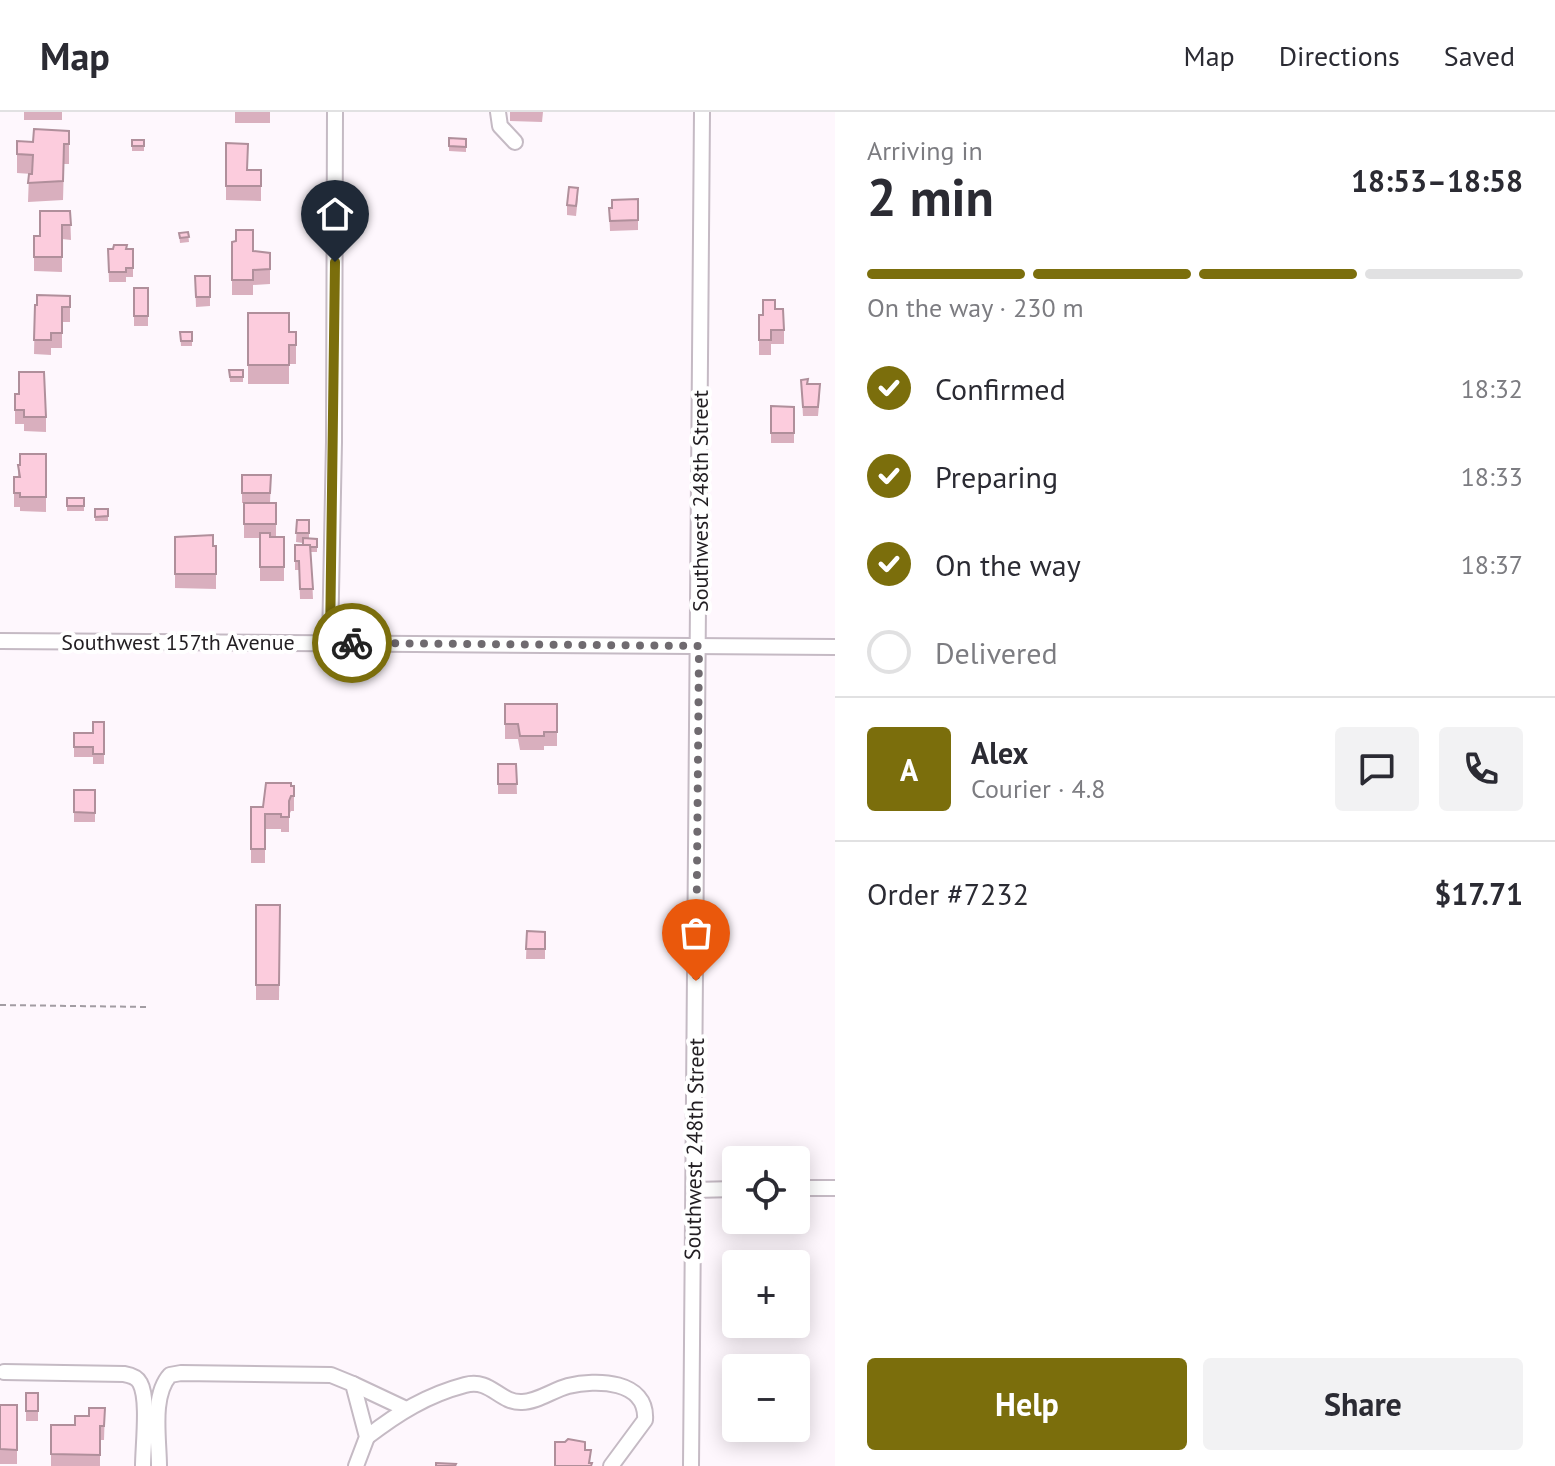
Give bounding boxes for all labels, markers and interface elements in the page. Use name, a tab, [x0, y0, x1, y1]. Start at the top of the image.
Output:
text: Map	[40, 31, 110, 80]
text: Map	[1184, 37, 1235, 74]
text: Directions	[1279, 37, 1400, 74]
text: Saved	[1444, 37, 1515, 74]
text: Arriving in	[867, 134, 983, 167]
text: 18:53–18:58	[1351, 161, 1523, 200]
text: 2 min	[867, 163, 994, 230]
pin	[301, 180, 369, 262]
icon: home	[313, 192, 357, 236]
text: On the way · 230 m	[867, 291, 1084, 324]
icon: check	[867, 366, 911, 410]
text: Confirmed	[935, 369, 1066, 408]
text: 18:32	[1461, 372, 1523, 405]
street label: Southwest 248th Street	[686, 389, 714, 612]
icon: check	[867, 454, 911, 498]
text: Preparing	[935, 457, 1058, 496]
text: 18:33	[1461, 460, 1523, 493]
icon: check	[867, 542, 911, 586]
text: On the way	[935, 545, 1081, 584]
text: 18:37	[1461, 548, 1523, 581]
courier	[312, 603, 392, 683]
icon: bike	[330, 621, 374, 665]
street label: Southwest 157th Avenue	[61, 628, 295, 656]
text: Delivered	[935, 633, 1058, 672]
button: chat	[1335, 727, 1419, 811]
button: phone	[1439, 727, 1523, 811]
text: Alex	[971, 733, 1028, 772]
text: A	[900, 750, 918, 789]
text: Courier · 4.8	[971, 772, 1105, 805]
text: Order #7232	[867, 874, 1029, 913]
text: $17.71	[1434, 874, 1523, 913]
pin	[662, 899, 730, 981]
icon: bag	[674, 911, 718, 955]
street label: Southwest 248th Street	[678, 1037, 710, 1260]
map controls	[722, 1146, 810, 1442]
button: locate	[722, 1146, 810, 1234]
button: +	[722, 1250, 810, 1338]
button: −	[722, 1354, 810, 1442]
button: Help	[867, 1358, 1187, 1450]
button: Share	[1203, 1358, 1523, 1450]

